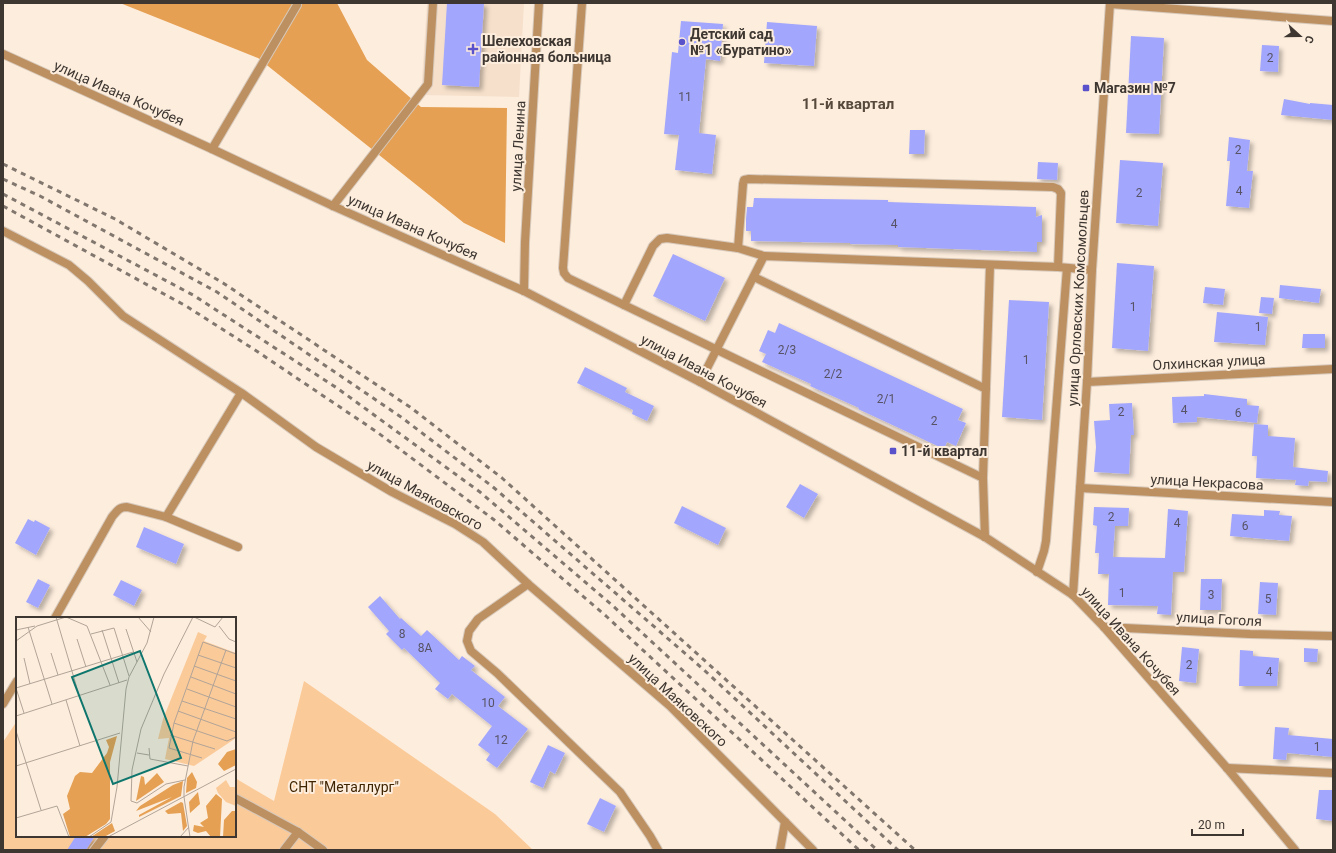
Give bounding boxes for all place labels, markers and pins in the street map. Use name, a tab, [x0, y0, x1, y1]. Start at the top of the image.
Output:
place label: Детский сад №1 «Буратино»	[690, 26, 792, 58]
place label: Шелеховская районная больница	[482, 33, 612, 65]
marker: Детский сад №1 «Буратино»	[677, 37, 687, 47]
marker: Шелеховская районная больница	[467, 43, 479, 55]
place label: Магазин №7	[1094, 80, 1176, 96]
marker: Магазин №7	[1081, 83, 1091, 93]
place label: 11-й квартал	[901, 443, 987, 459]
marker: 11-й квартал	[888, 446, 898, 456]

